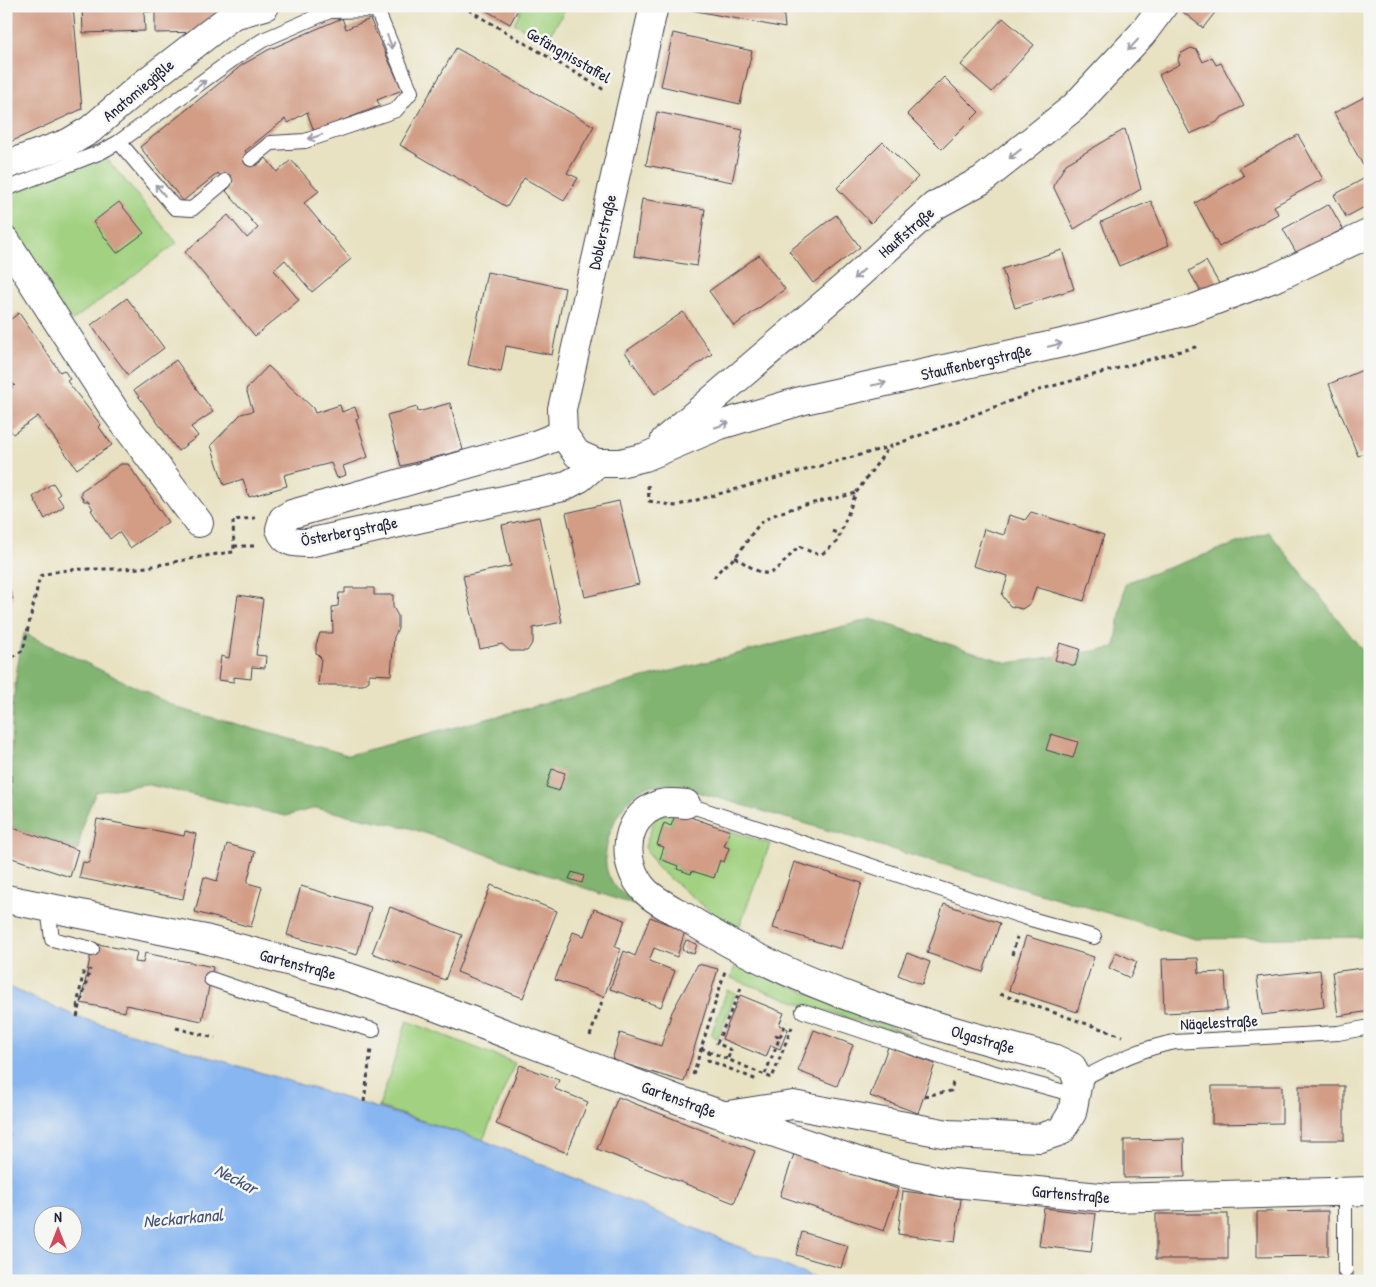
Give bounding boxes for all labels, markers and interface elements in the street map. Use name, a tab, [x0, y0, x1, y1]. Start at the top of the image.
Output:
street label: Gefängnisstaffel	[523, 22, 616, 88]
one-way arrow	[386, 34, 396, 49]
one-way arrow	[1127, 38, 1139, 51]
street label: Anatomiegäßle	[98, 53, 179, 126]
one-way arrow	[193, 79, 206, 90]
one-way arrow	[308, 133, 324, 142]
one-way arrow	[1009, 148, 1022, 159]
one-way arrow	[155, 184, 166, 197]
street label: Doblerstraße	[583, 192, 621, 272]
street label: Hauffstraße	[873, 201, 939, 262]
one-way arrow	[852, 268, 865, 279]
street label: Stauffenbergstraße	[919, 338, 1034, 385]
one-way arrow	[1046, 340, 1062, 349]
one-way arrow	[871, 378, 887, 388]
one-way arrow	[714, 420, 729, 429]
street label: Österbergstraße	[299, 511, 400, 551]
street label: Gartenstraße	[257, 943, 339, 985]
street label: Nägelestraße	[1180, 1009, 1259, 1035]
street label: Olgastraße	[948, 1019, 1018, 1059]
street label: Gartenstraße	[639, 1075, 720, 1123]
water label: Neckar	[210, 1157, 264, 1201]
street label: Gartenstraße	[1031, 1180, 1112, 1208]
water label: Neckarkanal	[142, 1201, 225, 1233]
north arrow	[32, 1204, 82, 1254]
text: N	[54, 1207, 62, 1226]

